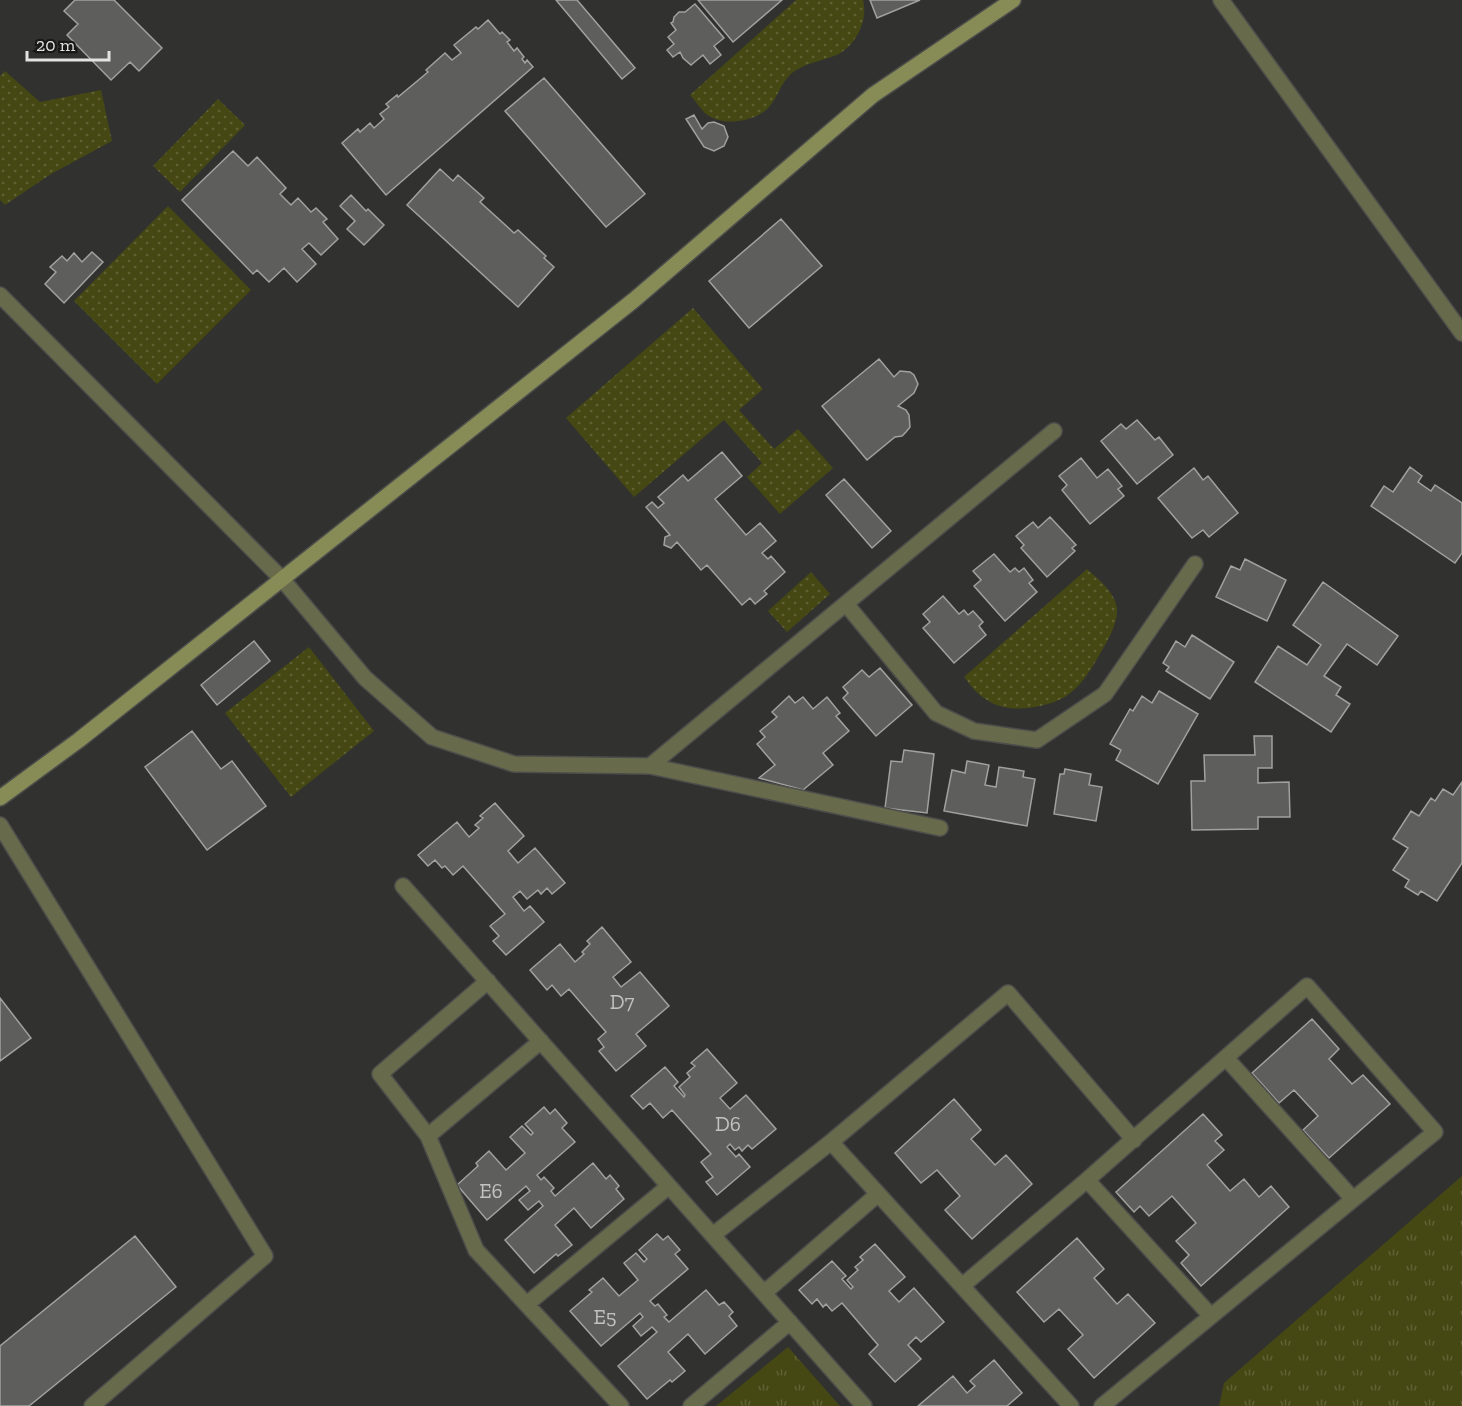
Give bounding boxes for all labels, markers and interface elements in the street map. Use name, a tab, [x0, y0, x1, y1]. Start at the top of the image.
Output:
scale bar	[27, 24, 110, 62]
text: 20 m	[36, 34, 76, 56]
house number: D7	[610, 989, 634, 1014]
house number: D6	[715, 1111, 741, 1136]
house number: E6	[479, 1178, 503, 1203]
house number: E5	[593, 1304, 617, 1329]

